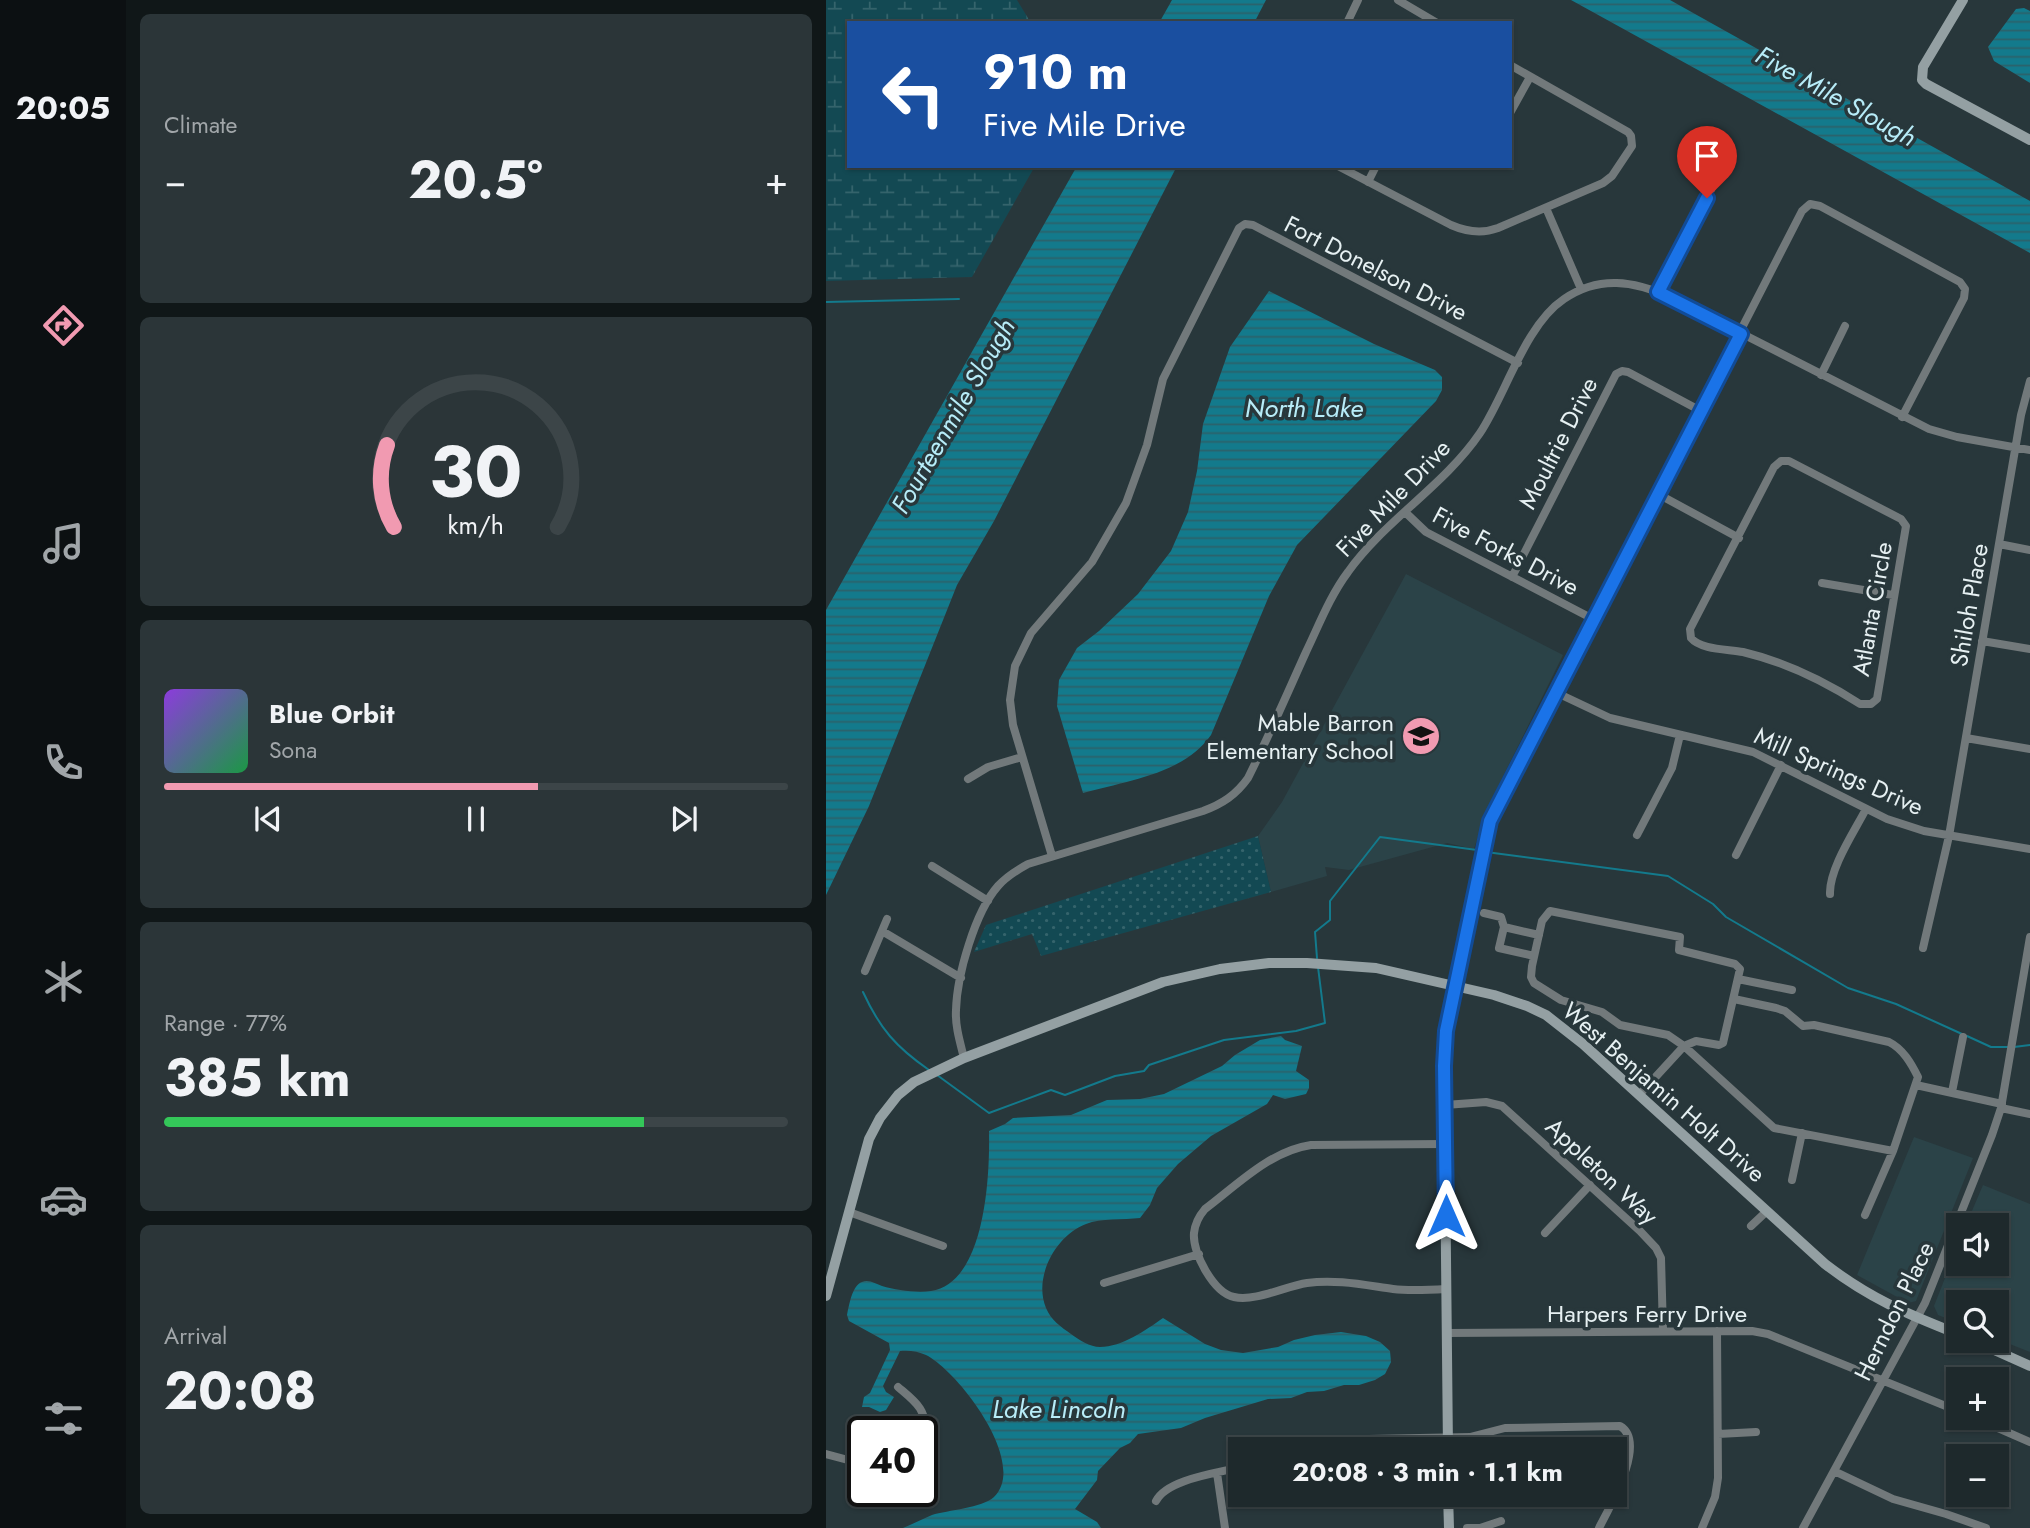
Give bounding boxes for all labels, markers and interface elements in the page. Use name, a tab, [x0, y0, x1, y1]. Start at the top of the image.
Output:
water label: Five Mile Slough	[1749, 36, 1923, 156]
text: 910 m	[983, 37, 1128, 107]
icon: left	[868, 49, 959, 140]
text: 20:05	[16, 85, 110, 131]
text: Five Mile Drive	[983, 102, 1186, 148]
text: Climate	[164, 108, 237, 142]
pin	[1677, 126, 1737, 198]
icon: arrive	[1688, 137, 1726, 175]
text: 20.5°	[408, 142, 543, 218]
text: −	[164, 153, 186, 208]
text: +	[765, 153, 788, 208]
street label: Fort Donelson Drive	[1278, 207, 1474, 329]
icon: directions	[39, 301, 88, 350]
water label: Fourteenmile Slough	[882, 311, 1024, 521]
street label: Moultrie Drive	[1510, 371, 1606, 515]
water label: North Lake	[1245, 389, 1363, 427]
text: 30	[429, 420, 523, 525]
street label: Five Mile Drive	[1328, 431, 1458, 565]
street label: Five Forks Drive	[1427, 498, 1585, 604]
text: km/h	[448, 507, 504, 543]
icon: music	[39, 519, 88, 568]
street label: Atlanta Circle	[1843, 539, 1901, 679]
street label: Shiloh Place	[1941, 541, 1997, 669]
text: Blue Orbit	[269, 695, 394, 733]
place label: Mable Barron Elementary School	[1206, 705, 1394, 768]
school or university icon: Mable Barron Elementary School	[1400, 715, 1442, 757]
street label: Mill Springs Drive	[1749, 718, 1929, 824]
text: Sona	[269, 733, 317, 767]
icon: phone	[39, 738, 88, 787]
icon: previous	[249, 800, 287, 838]
icon: pause	[457, 800, 495, 838]
icon: next	[665, 800, 703, 838]
icon: climate	[39, 957, 88, 1006]
street label: West Benjamin Holt Drive	[1555, 994, 1773, 1190]
text: Range · 77%	[164, 1006, 287, 1040]
text: 385 km	[164, 1040, 351, 1116]
street label: Appleton Way	[1538, 1109, 1667, 1233]
icon: car	[39, 1175, 88, 1224]
position arrow	[1409, 1179, 1483, 1253]
map controls	[1946, 1213, 2009, 1507]
button: sound	[1946, 1213, 2009, 1276]
street label: Herndon Place	[1845, 1235, 1943, 1387]
button: search	[1946, 1290, 2009, 1353]
street label: Harpers Ferry Drive	[1547, 1296, 1747, 1331]
text: Arrival	[164, 1319, 227, 1353]
text: 20:08	[164, 1353, 316, 1429]
button: +	[1946, 1367, 2009, 1430]
water label: Lake Lincoln	[992, 1390, 1126, 1428]
icon: filters	[39, 1394, 88, 1443]
speed limit sign: 40	[847, 1416, 938, 1507]
button: −	[1946, 1444, 2009, 1507]
text: 20:08 · 3 min · 1.1 km	[1292, 1453, 1563, 1491]

